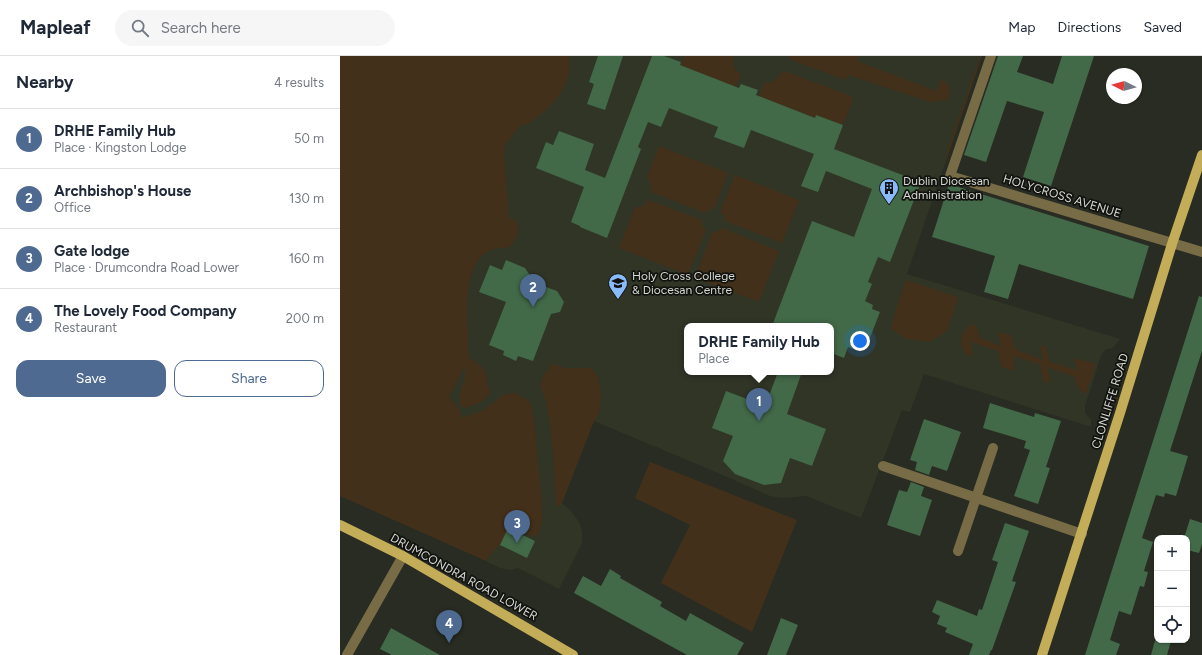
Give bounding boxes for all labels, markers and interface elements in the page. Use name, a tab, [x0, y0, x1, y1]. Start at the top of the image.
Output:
search box	[115, 10, 395, 46]
text: Mapleaf	[20, 16, 91, 39]
icon: search	[129, 17, 151, 39]
text: Search here	[161, 19, 241, 37]
text: Map	[1008, 19, 1036, 36]
text: Directions	[1058, 19, 1121, 36]
text: Saved	[1143, 19, 1182, 36]
north arrow	[1106, 68, 1142, 104]
text: Nearby	[16, 72, 74, 92]
text: 4 results	[274, 75, 324, 90]
text: DRHE Family Hub	[54, 122, 176, 140]
text: 1	[26, 131, 32, 146]
text: 50 m	[294, 131, 324, 146]
text: Place · Kingston Lodge	[54, 140, 186, 155]
street label: HOLYCROSS AVENUE	[1001, 171, 1123, 221]
place label: Dublin Diocesan Administration	[903, 174, 990, 202]
building icon: Dublin Diocesan Administration	[878, 177, 900, 205]
text: Archbishop's House	[54, 182, 191, 200]
text: 2	[25, 191, 33, 206]
text: 130 m	[289, 191, 324, 206]
text: Office	[54, 200, 91, 215]
text: Gate lodge	[54, 242, 130, 260]
text: 3	[25, 251, 33, 266]
text: 160 m	[289, 251, 324, 266]
text: Place · Drumcondra Road Lower	[54, 260, 239, 275]
place label: Holy Cross College & Diocesan Centre	[632, 269, 735, 297]
school or university icon: Holy Cross College & Diocesan Centre	[607, 272, 629, 300]
pin: 2	[520, 274, 546, 307]
text: The Lovely Food Company	[54, 302, 237, 320]
text: 4	[25, 311, 33, 326]
text: 200 m	[286, 311, 324, 326]
text: Restaurant	[54, 320, 117, 335]
popup	[684, 323, 834, 375]
your location	[850, 331, 870, 351]
text: DRHE Family Hub	[698, 333, 820, 351]
text: Place	[698, 351, 729, 366]
street label: CLONLIFFE ROAD	[1089, 352, 1131, 450]
button: Save	[16, 360, 166, 397]
button: Share	[174, 360, 324, 397]
pin: 1	[746, 388, 772, 421]
pin: 3	[504, 510, 530, 543]
street label: DRUMCONDRA ROAD LOWER	[388, 531, 540, 623]
map controls	[1154, 535, 1190, 643]
button: +	[1154, 535, 1190, 571]
button: −	[1154, 571, 1190, 607]
button: locate	[1154, 607, 1190, 643]
pin: 4	[436, 610, 462, 643]

